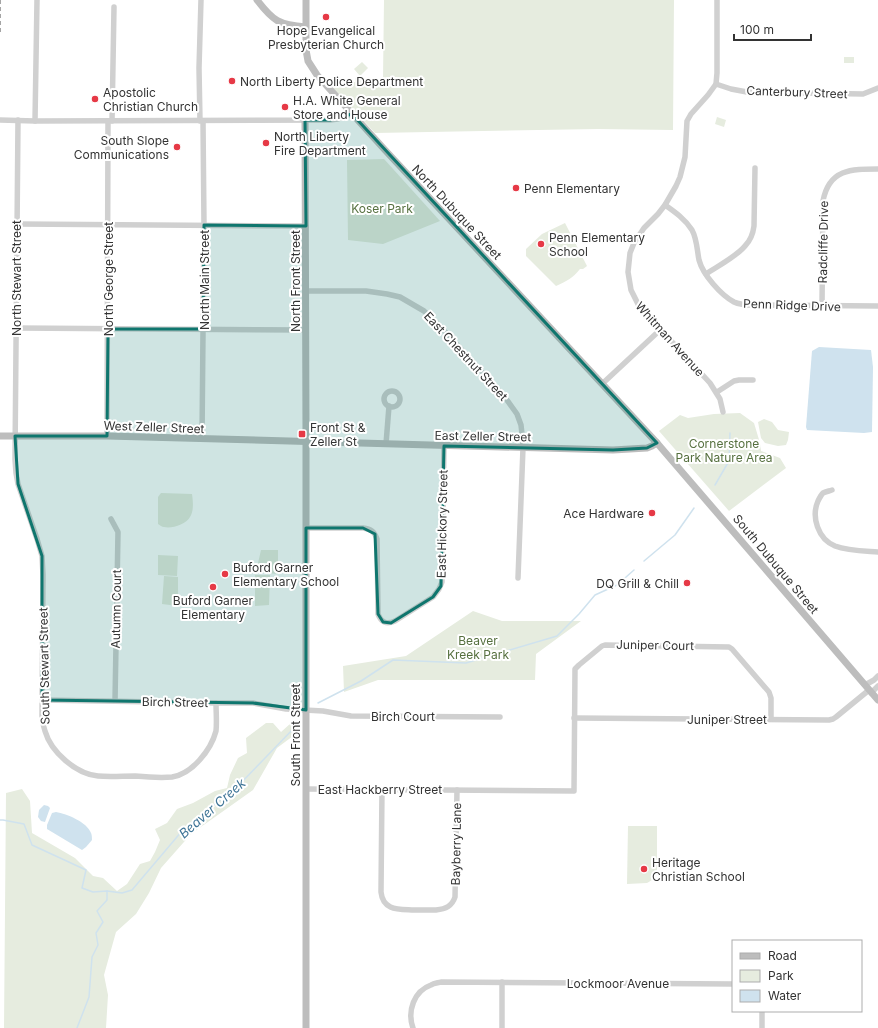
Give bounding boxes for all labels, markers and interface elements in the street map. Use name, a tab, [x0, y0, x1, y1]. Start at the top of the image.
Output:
marker: Hope Evangelical Presbyterian Church	[321, 12, 331, 22]
scale bar	[734, 16, 811, 42]
text: 100 m	[740, 22, 774, 37]
place label: Hope Evangelical Presbyterian Church	[268, 23, 384, 52]
place label: North Liberty Police Department	[240, 74, 423, 89]
marker: North Liberty Police Department	[227, 76, 237, 86]
street label: Canterbury Street	[746, 83, 848, 101]
place label: Apostolic Christian Church	[103, 85, 198, 114]
place label: H.A. White General Store and House	[293, 93, 401, 122]
marker: Apostolic Christian Church	[90, 94, 100, 104]
marker: H.A. White General Store and House	[280, 102, 290, 112]
place label: North Liberty Fire Department	[274, 129, 366, 158]
place label: South Slope Communications	[74, 133, 169, 162]
marker: North Liberty Fire Department	[261, 138, 271, 148]
marker: South Slope Communications	[172, 142, 182, 152]
street label: North Dubuque Street	[409, 161, 505, 263]
place label: Penn Elementary	[524, 181, 620, 196]
marker: Penn Elementary	[511, 183, 521, 193]
park label: Koser Park	[351, 201, 413, 216]
street label: Radcliffe Drive	[815, 201, 831, 283]
street label: North Stewart Street	[9, 220, 24, 336]
street label: North George Street	[101, 222, 116, 336]
street label: North Main Street	[197, 230, 212, 330]
street label: North Front Street	[288, 230, 303, 332]
place label: Penn Elementary School	[549, 230, 645, 259]
marker: Penn Elementary School	[536, 239, 546, 249]
street label: Penn Ridge Drive	[743, 296, 841, 314]
street label: Whitman Avenue	[632, 298, 708, 380]
street label: East Chestnut Street	[421, 308, 511, 404]
street label: West Zeller Street	[103, 418, 205, 436]
place label: Front St & Zeller St	[310, 420, 366, 449]
street label: East Zeller Street	[435, 428, 532, 444]
marker: Front St & Zeller St	[297, 429, 307, 439]
park label: Cornerstone Park Nature Area	[675, 436, 773, 465]
street label: East Hickory Street	[434, 470, 450, 578]
place label: Ace Hardware	[563, 506, 644, 521]
marker: Ace Hardware	[647, 508, 657, 518]
street label: South Dubuque Street	[730, 511, 822, 617]
place label: Buford Garner Elementary School	[233, 560, 339, 589]
street label: Autumn Court	[108, 569, 124, 649]
marker: Buford Garner Elementary School	[220, 569, 230, 579]
place label: DQ Grill & Chill	[596, 576, 679, 591]
marker: DQ Grill & Chill	[682, 578, 692, 588]
marker: Buford Garner Elementary	[208, 582, 218, 592]
place label: Buford Garner Elementary	[173, 593, 254, 622]
street label: South Stewart Street	[35, 607, 53, 725]
park label: Beaver Kreek Park	[447, 633, 509, 662]
street label: Juniper Court	[616, 637, 694, 653]
street label: South Front Street	[288, 683, 303, 786]
street label: Birch Street	[142, 694, 208, 710]
street label: Birch Court	[371, 709, 435, 724]
street label: Juniper Street	[687, 712, 767, 727]
water label: Beaver Creek	[175, 774, 249, 841]
street label: East Hackberry Street	[318, 782, 442, 797]
street label: Bayberry Lane	[448, 803, 464, 885]
place label: Heritage Christian School	[652, 855, 745, 884]
marker: Heritage Christian School	[639, 864, 649, 874]
legend	[732, 940, 862, 1012]
text: Road	[768, 948, 797, 963]
text: Park	[768, 968, 794, 983]
street label: Lockmoor Avenue	[567, 976, 669, 991]
text: Water	[768, 988, 802, 1003]

